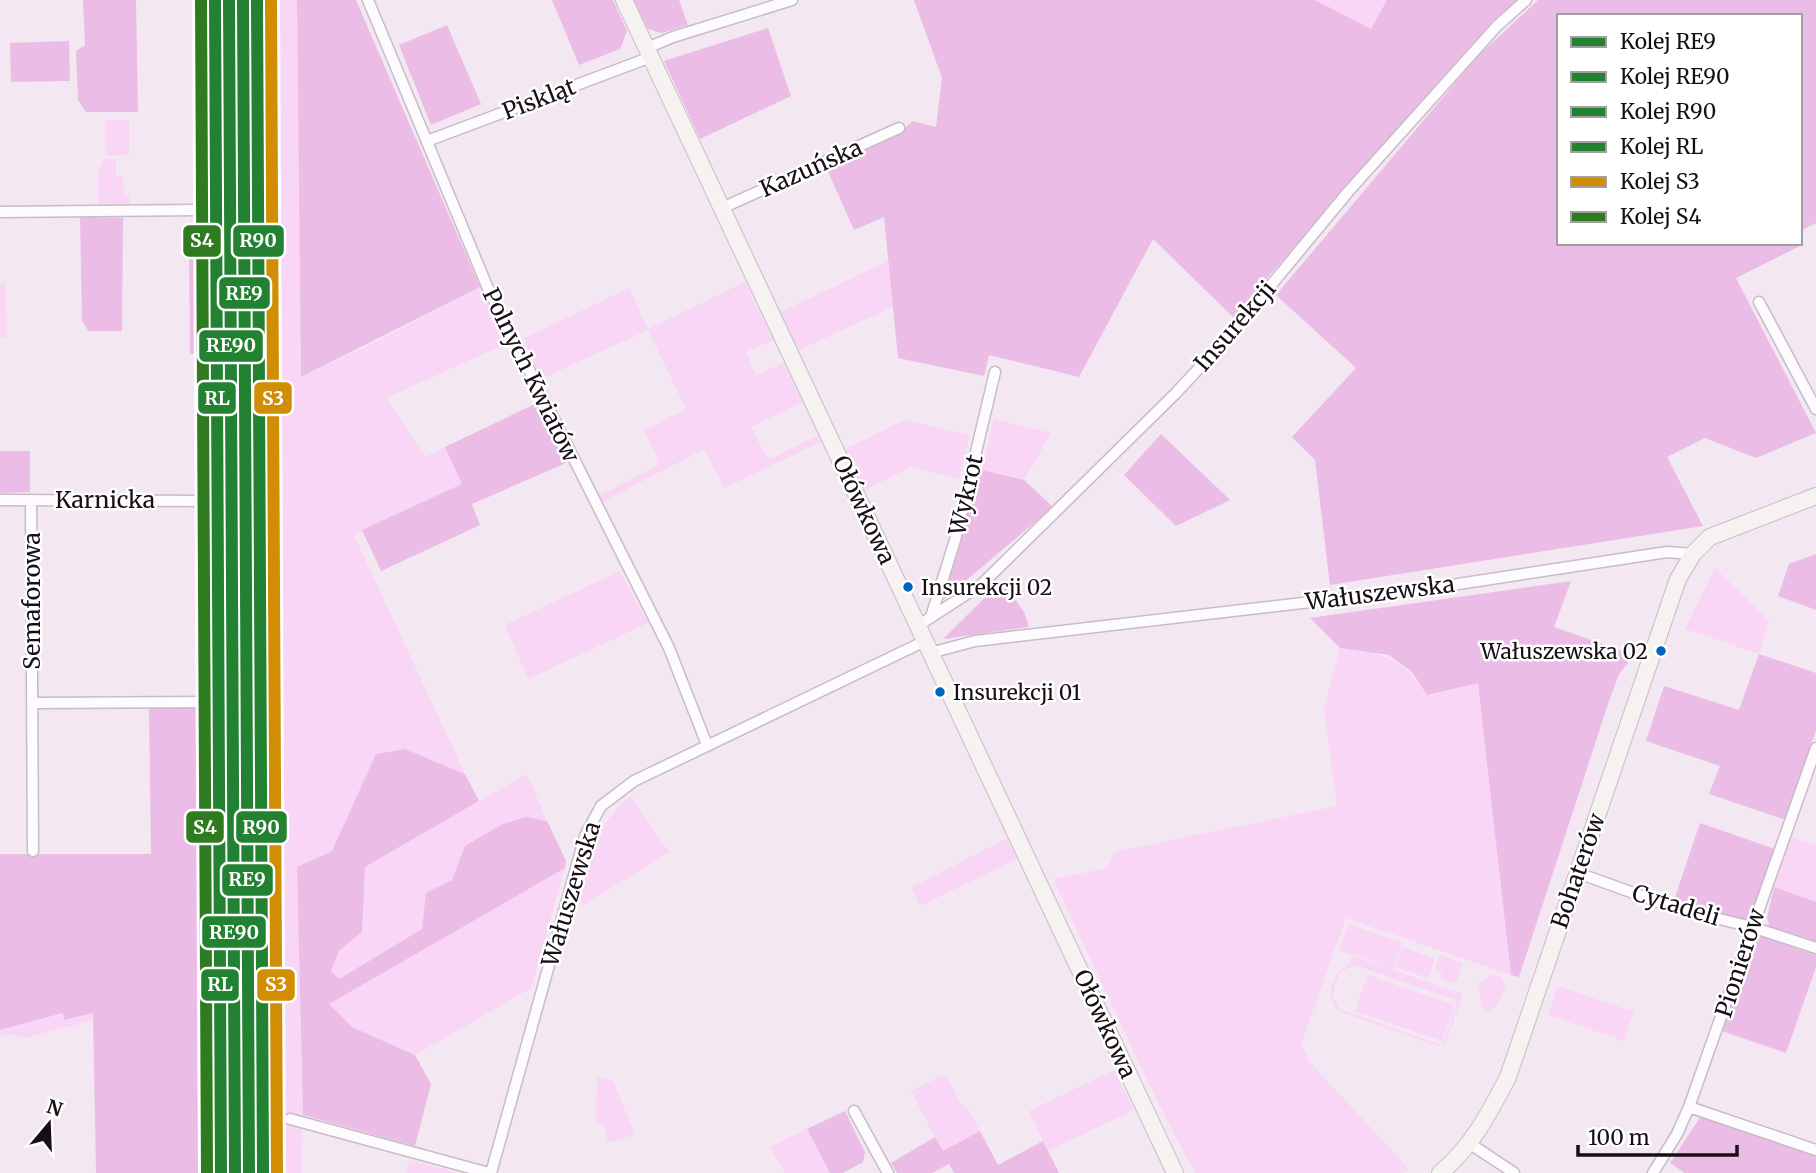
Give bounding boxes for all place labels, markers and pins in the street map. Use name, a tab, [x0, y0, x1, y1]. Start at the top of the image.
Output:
place label: Insurekcji 02	[921, 574, 1052, 601]
marker: Insurekcji 02	[901, 580, 915, 594]
place label: Wałuszewska 02	[1479, 638, 1648, 665]
marker: Wałuszewska 02	[1654, 644, 1668, 658]
place label: Insurekcji 01	[953, 679, 1081, 706]
marker: Insurekcji 01	[933, 685, 947, 699]

